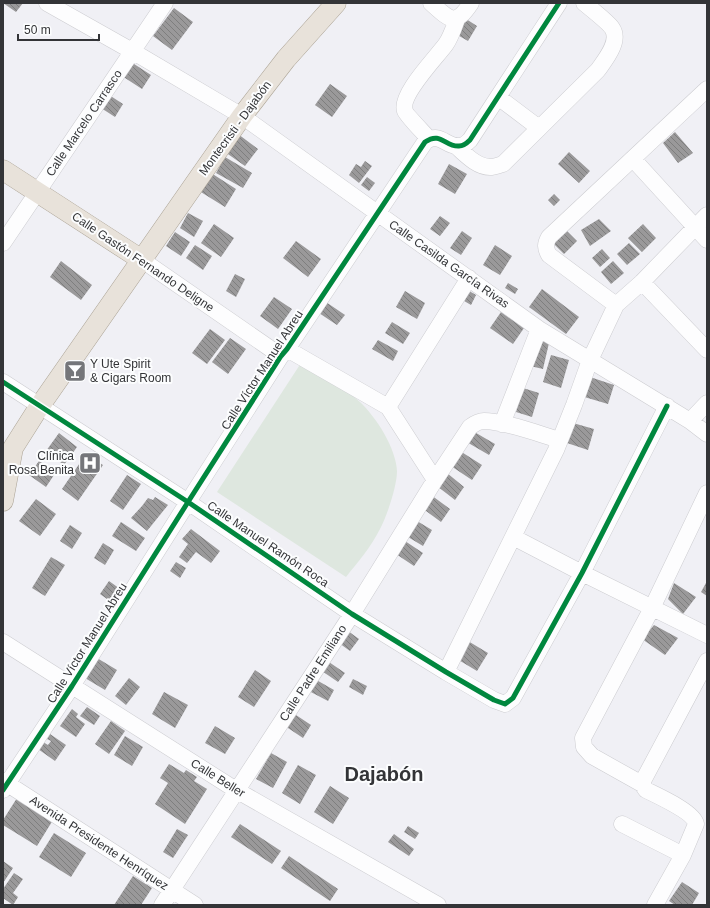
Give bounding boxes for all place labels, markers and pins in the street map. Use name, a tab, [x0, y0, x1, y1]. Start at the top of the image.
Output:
place label: Y Ute Spirit & Cigars Room	[90, 357, 171, 385]
bar icon: Y Ute Spirit & Cigars Room	[62, 358, 88, 384]
place label: Clínica Rosa Benita	[9, 449, 74, 477]
hospital icon: Clínica Rosa Benita	[77, 450, 103, 476]

